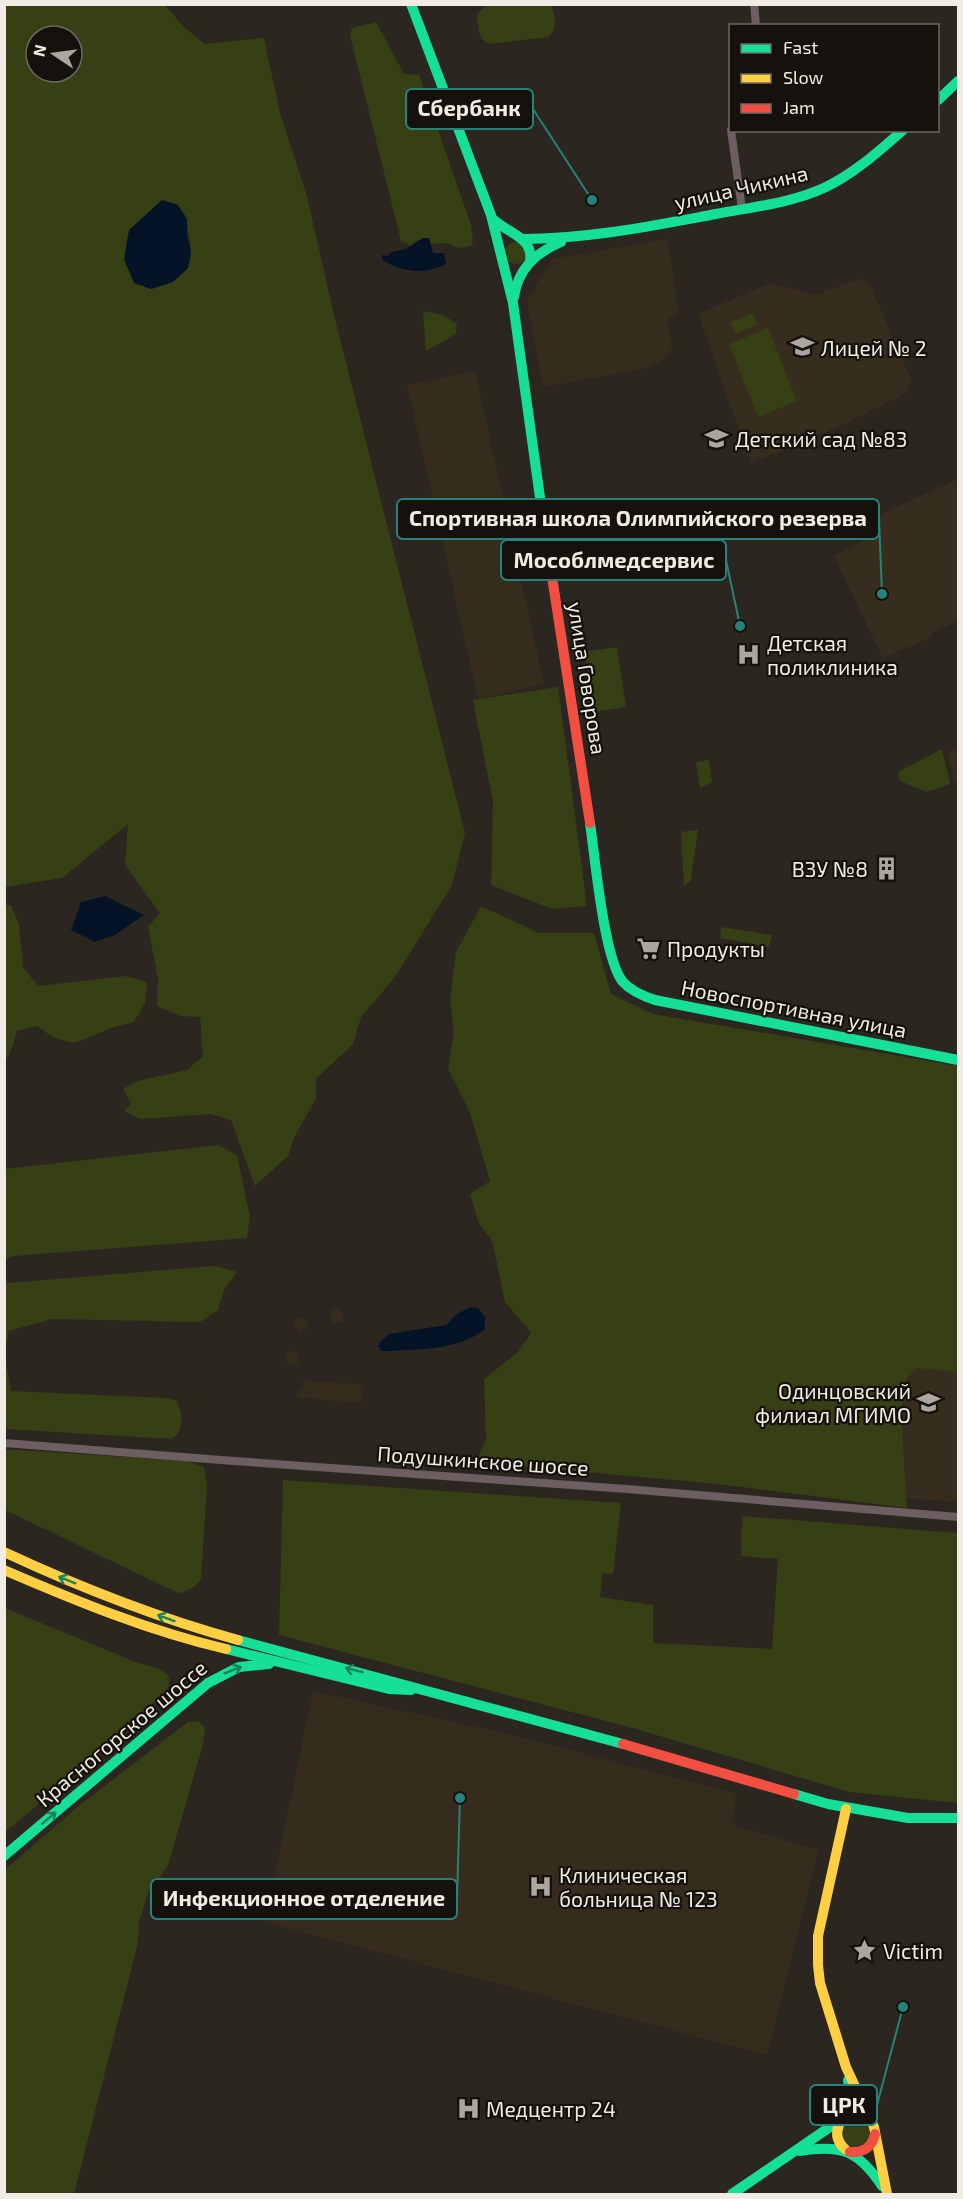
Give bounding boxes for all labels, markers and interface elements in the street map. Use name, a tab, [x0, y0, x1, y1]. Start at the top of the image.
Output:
north arrow	[24, 24, 84, 84]
legend	[729, 24, 939, 132]
text: Fast	[783, 36, 818, 58]
text: N	[28, 43, 49, 58]
text: Slow	[783, 66, 824, 88]
callout: Сбербанк	[406, 89, 533, 129]
text: Сбербанк	[417, 94, 521, 120]
text: Jam	[783, 96, 815, 118]
street label: улица Чикина	[672, 160, 810, 215]
school or university icon: Лицей № 2	[790, 334, 816, 360]
place label: Лицей № 2	[821, 335, 927, 360]
school or university icon: Детский сад №83	[704, 425, 730, 451]
place label: Детский сад №83	[735, 426, 907, 451]
callout: Спортивная школа Олимпийского резерва	[397, 499, 879, 539]
text: Спортивная школа Олимпийского резерва	[409, 504, 867, 530]
callout: Мособлмедсервис	[501, 540, 726, 580]
text: Мособлмедсервис	[514, 546, 714, 572]
street label: улица Говорова	[563, 600, 612, 756]
place label: Детская поликлиника	[767, 630, 898, 679]
hospital icon: Детская поликлиника	[736, 641, 762, 667]
building icon: ВЗУ №8	[873, 855, 899, 881]
place label: ВЗУ №8	[792, 856, 868, 881]
supermarket icon: Продукты	[636, 935, 662, 961]
place label: Продукты	[667, 936, 765, 962]
street label: Новоспортивная улица	[679, 974, 909, 1043]
place label: Одинцовский филиал МГИМО	[755, 1378, 911, 1427]
school or university icon: Одинцовский филиал МГИМО	[916, 1389, 942, 1415]
street label: Подушкинское шоссе	[376, 1440, 590, 1481]
one-way arrow	[58, 1574, 77, 1585]
one-way arrow	[157, 1612, 176, 1623]
street label: Красногорское шоссе	[31, 1654, 211, 1812]
one-way arrow	[344, 1663, 363, 1675]
one-way arrow	[223, 1664, 242, 1675]
one-way arrow	[41, 1811, 56, 1825]
place label: Клиническая больница № 123	[559, 1862, 718, 1911]
hospital icon: Клиническая больница № 123	[528, 1873, 554, 1899]
callout: Инфекционное отделение	[151, 1879, 457, 1919]
text: Инфекционное отделение	[163, 1884, 445, 1910]
place icon: Victim	[852, 1937, 878, 1963]
place label: Victim	[883, 1938, 943, 1963]
callout: ЦРК	[810, 2085, 877, 2125]
text: ЦРК	[822, 2091, 866, 2117]
hospital icon: Медцентр 24	[455, 2095, 481, 2121]
place label: Медцентр 24	[486, 2096, 616, 2121]

